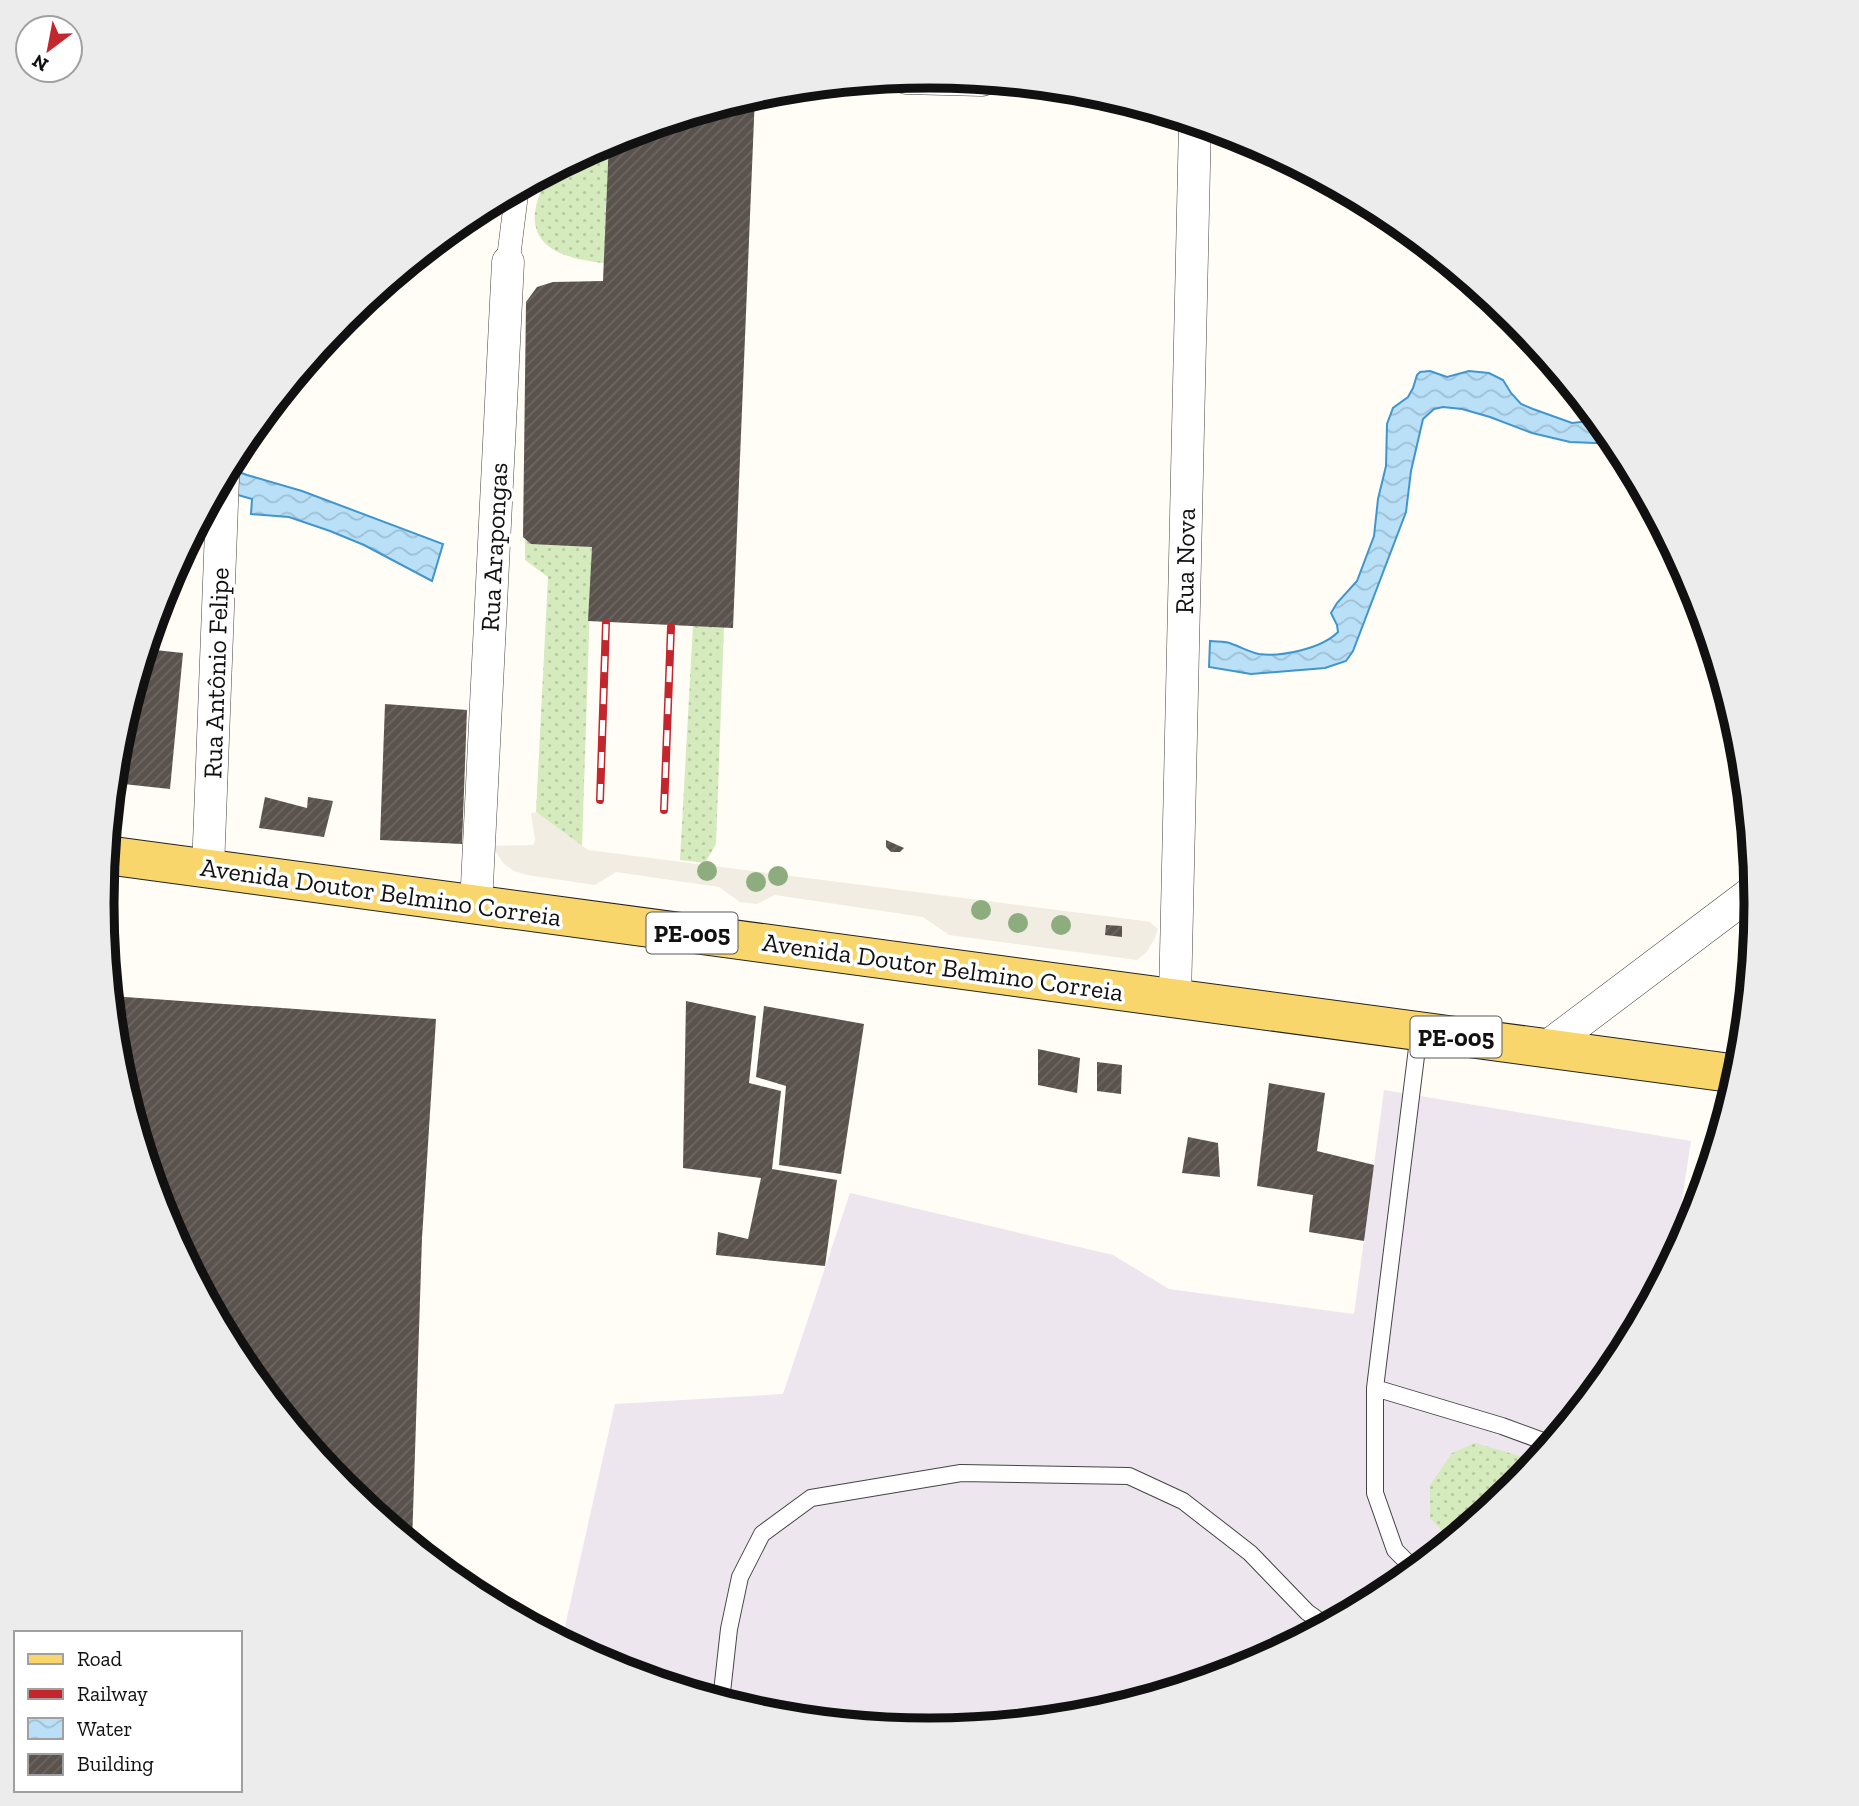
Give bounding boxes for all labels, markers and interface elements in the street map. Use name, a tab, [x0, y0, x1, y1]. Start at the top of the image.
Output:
north arrow	[14, 14, 84, 84]
text: N	[28, 49, 52, 77]
street label: Rua Arapongas	[474, 462, 514, 632]
street label: Rua Nova	[1168, 507, 1202, 614]
street label: Rua Antônio Felipe	[196, 567, 236, 779]
street label: Avenida Doutor Belmino Correia	[199, 851, 564, 933]
road number: PE-005	[646, 912, 738, 953]
street label: Avenida Doutor Belmino Correia	[761, 926, 1126, 1008]
road number: PE-005	[1410, 1016, 1502, 1058]
legend	[14, 1631, 242, 1792]
text: Road	[77, 1646, 123, 1671]
text: Railway	[77, 1681, 148, 1706]
text: Water	[77, 1716, 132, 1741]
text: Building	[77, 1751, 154, 1776]

